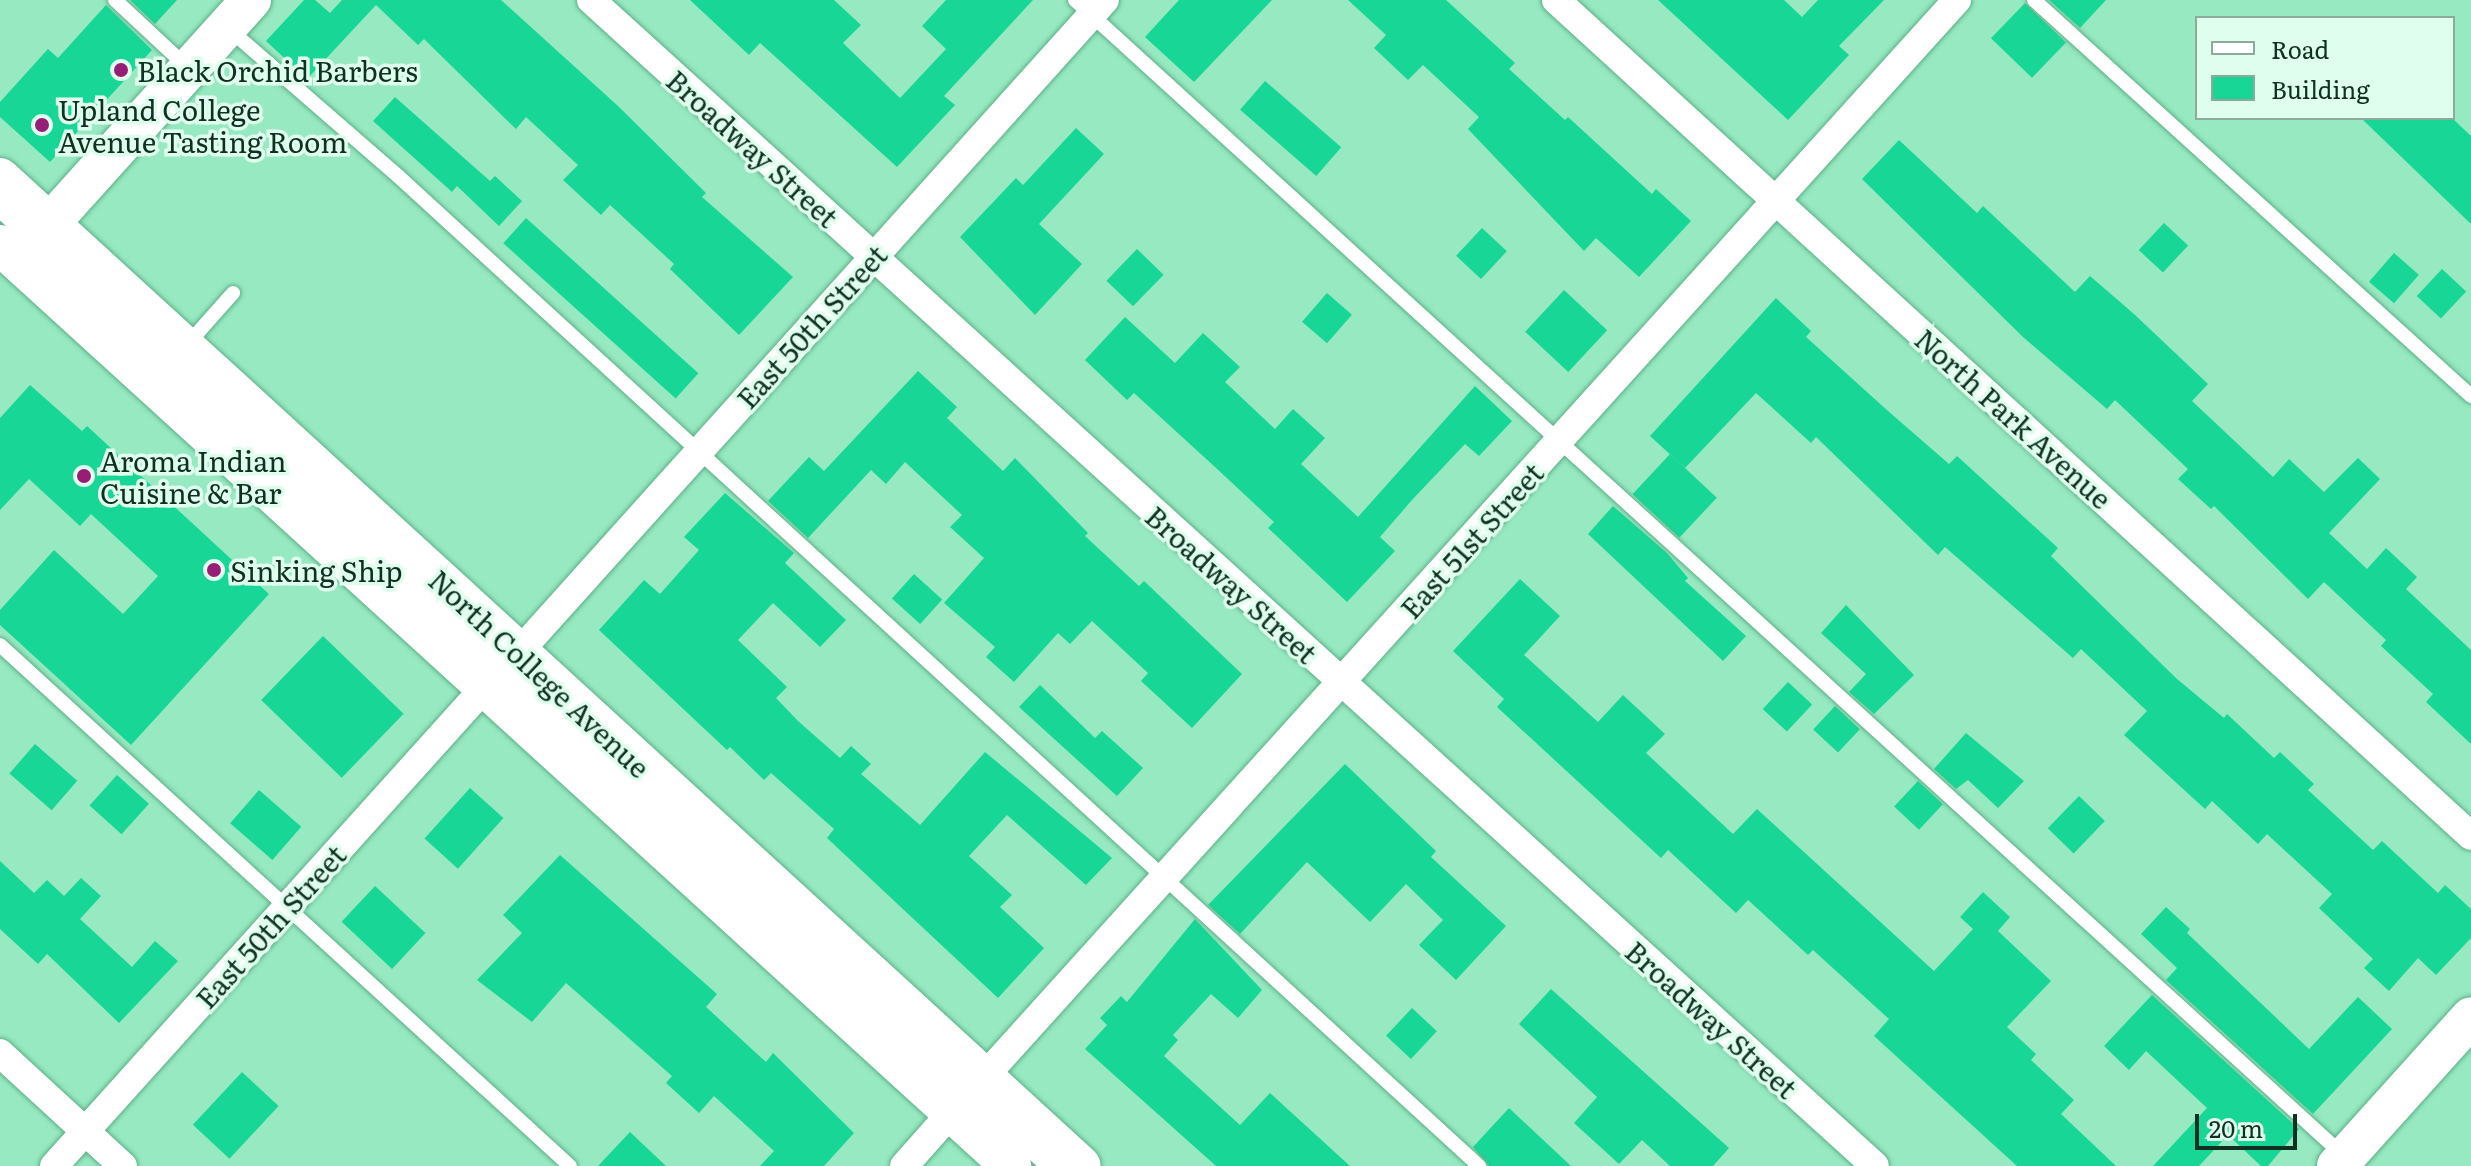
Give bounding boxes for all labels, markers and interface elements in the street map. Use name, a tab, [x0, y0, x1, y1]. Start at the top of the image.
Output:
legend	[2195, 16, 2455, 120]
text: Road	[2271, 31, 2329, 66]
place label: Black Orchid Barbers	[137, 53, 418, 87]
marker: Black Orchid Barbers	[112, 61, 130, 79]
street label: Broadway Street	[661, 62, 845, 234]
text: Building	[2271, 71, 2370, 106]
place label: Upland College Avenue Tasting Room	[58, 92, 347, 158]
marker: Upland College Avenue Tasting Room	[33, 116, 51, 134]
street label: East 50th Street	[729, 238, 893, 414]
street label: North Park Avenue	[1909, 321, 2119, 515]
place label: Aroma Indian Cuisine & Bar	[100, 443, 287, 509]
street label: East 51st Street	[1393, 456, 1549, 624]
marker: Aroma Indian Cuisine & Bar	[75, 467, 93, 485]
street label: Broadway Street	[1140, 498, 1324, 670]
place label: Sinking Ship	[230, 553, 403, 587]
marker: Sinking Ship	[205, 561, 223, 579]
street label: North College Avenue	[423, 562, 657, 784]
street label: East 50th Street	[188, 838, 352, 1014]
street label: Broadway Street	[1620, 933, 1804, 1105]
scale bar	[2199, 1098, 2301, 1148]
text: 20 m	[2209, 1110, 2263, 1145]

